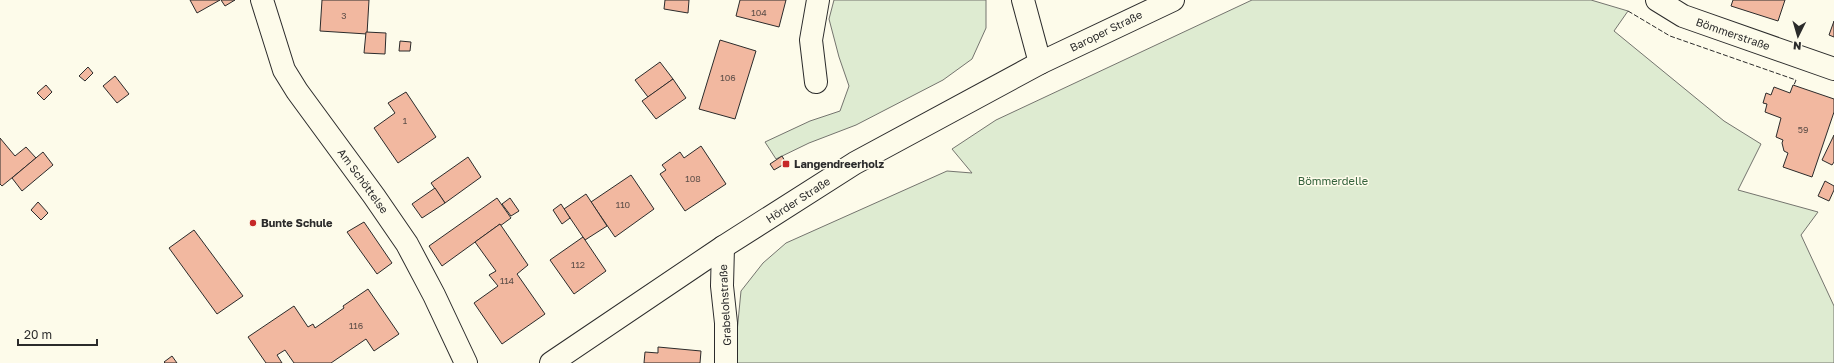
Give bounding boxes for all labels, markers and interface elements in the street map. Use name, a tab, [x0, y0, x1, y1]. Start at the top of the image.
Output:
house number: 104	[751, 7, 767, 18]
street label: Baroper Straße	[1067, 7, 1144, 54]
house number: 3	[341, 10, 347, 21]
street label: Bömmerstraße	[1694, 15, 1772, 52]
north arrow	[1778, 16, 1818, 56]
text: N	[1792, 40, 1802, 53]
house number: 106	[720, 72, 736, 83]
house number: 1	[403, 115, 408, 126]
house number: 59	[1798, 124, 1808, 135]
street label: Am Schöttelse	[335, 146, 391, 216]
place label: Langendreerholz	[794, 157, 885, 170]
marker: Langendreerholz	[781, 159, 791, 169]
house number: 108	[685, 173, 701, 184]
street label: Hörder Straße	[763, 174, 832, 225]
park label: Bömmerdelle	[1298, 174, 1368, 187]
house number: 110	[616, 199, 631, 210]
place label: Bunte Schule	[261, 216, 333, 229]
marker: Bunte Schule	[248, 218, 258, 228]
house number: 112	[571, 259, 585, 270]
street label: Grabelohstraße	[716, 264, 733, 346]
house number: 114	[500, 275, 515, 286]
house number: 116	[349, 320, 363, 331]
scale bar	[18, 321, 97, 347]
text: 20 m	[24, 327, 52, 342]

